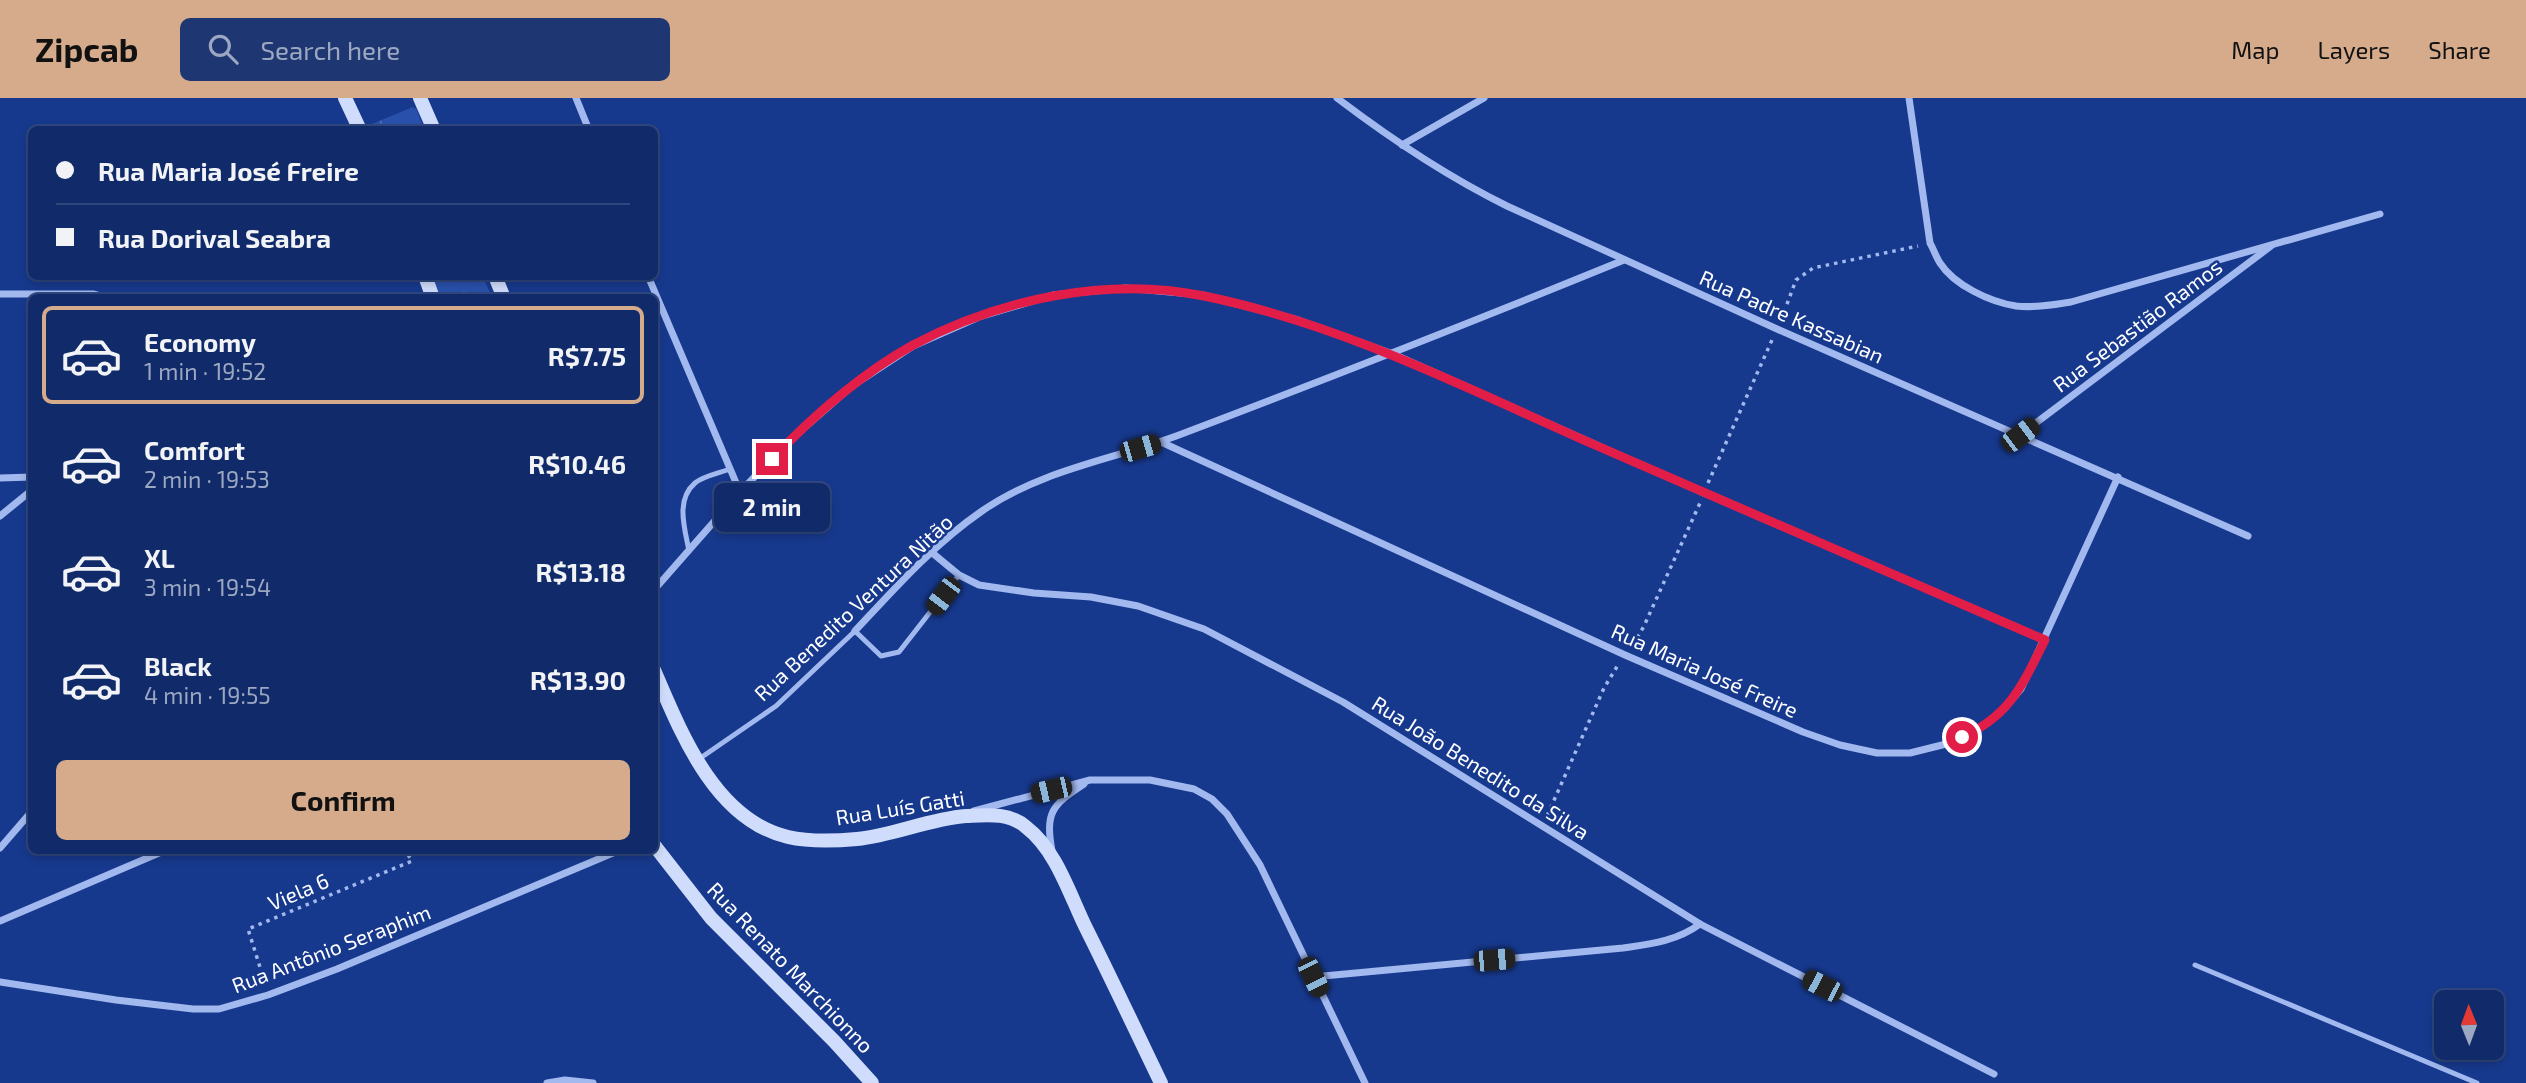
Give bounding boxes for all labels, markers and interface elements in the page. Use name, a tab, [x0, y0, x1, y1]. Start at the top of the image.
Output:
search box	[180, 18, 670, 81]
text: Zipcab	[35, 29, 138, 69]
icon: search	[204, 30, 242, 68]
text: Search here	[260, 34, 400, 65]
text: Map	[2231, 35, 2279, 64]
text: Layers	[2317, 35, 2390, 64]
text: Share	[2428, 35, 2491, 64]
text: Rua Maria José Freire	[98, 155, 359, 186]
text: Rua Dorival Seabra	[98, 222, 331, 253]
street label: Rua Sebastião Ramos	[2048, 253, 2226, 397]
street label: Rua Padre Kassabian	[1696, 264, 1888, 368]
icon: car	[60, 324, 123, 387]
text: Economy	[144, 326, 256, 357]
text: R$7.75	[548, 340, 626, 371]
text: 1 min · 19:52	[144, 357, 266, 385]
car	[1997, 414, 2044, 456]
icon: car	[60, 432, 123, 495]
car	[1117, 432, 1164, 464]
text: Comfort	[144, 434, 245, 465]
route end	[756, 443, 788, 475]
text: R$10.46	[528, 448, 626, 479]
text: 2 min · 19:53	[144, 465, 270, 493]
callout: 2 min	[714, 484, 830, 532]
text: 2 min	[743, 493, 801, 521]
street label: Rua Benedito Ventura Nitão	[749, 509, 957, 705]
icon: car	[60, 540, 123, 603]
text: XL	[144, 542, 175, 573]
text: R$13.18	[535, 556, 626, 587]
text: 3 min · 19:54	[144, 573, 271, 601]
car	[922, 573, 965, 619]
street label: Rua Maria José Freire	[1608, 618, 1802, 722]
icon: car	[60, 648, 123, 711]
text: Black	[144, 650, 212, 681]
text: R$13.90	[530, 664, 626, 695]
text: 4 min · 19:55	[144, 681, 271, 709]
street label: Rua João Benedito da Silva	[1368, 690, 1594, 844]
route start	[1946, 721, 1978, 753]
button: Confirm	[56, 760, 630, 840]
car	[1029, 775, 1074, 805]
street label: Rua Luís Gatti	[834, 784, 966, 830]
street label: Viela 6	[264, 867, 332, 915]
street label: Rua Renato Marchionno	[703, 876, 879, 1058]
street label: Rua Antônio Seraphim	[228, 899, 434, 997]
car	[1473, 948, 1516, 972]
car	[1295, 954, 1332, 1000]
car	[1799, 967, 1846, 1005]
north arrow	[2434, 990, 2504, 1060]
map controls	[2434, 990, 2504, 1060]

